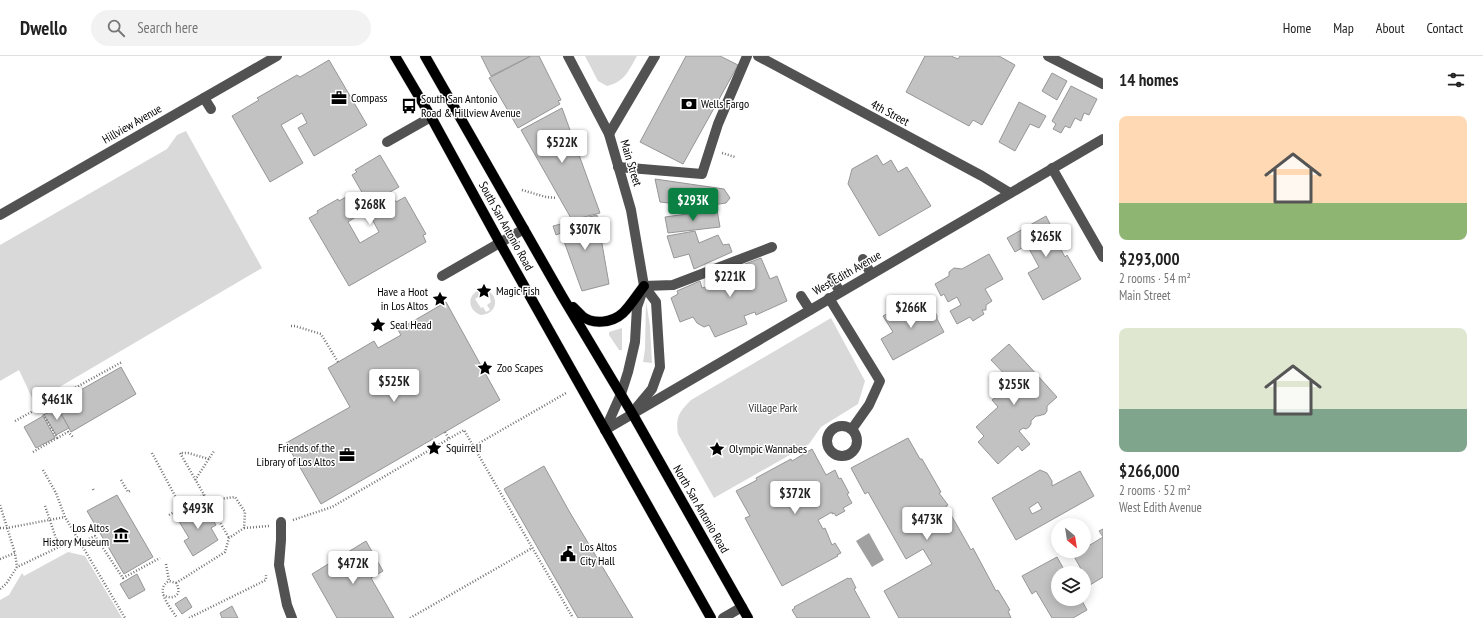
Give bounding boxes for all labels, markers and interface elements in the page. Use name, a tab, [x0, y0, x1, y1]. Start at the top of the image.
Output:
search box	[91, 10, 371, 46]
text: Dwello	[20, 16, 67, 40]
icon: search	[105, 17, 127, 39]
text: Search here	[137, 18, 198, 37]
text: Home	[1283, 19, 1311, 37]
text: Map	[1333, 19, 1354, 37]
text: About	[1376, 19, 1405, 37]
text: Contact	[1427, 19, 1463, 37]
text: 14 homes	[1119, 69, 1178, 91]
icon: filters	[1445, 69, 1467, 91]
office icon: Compass	[330, 89, 348, 107]
place label: Compass	[351, 90, 387, 105]
place label: South San Antonio Road & Hillview Avenue	[421, 91, 521, 120]
bank icon: Wells Fargo	[680, 95, 698, 113]
place label: Wells Fargo	[701, 96, 749, 111]
street label: 4th Street	[868, 96, 913, 129]
bus stop icon: South San Antonio Road & Hillview Avenue	[400, 97, 418, 115]
street label: Hillview Avenue	[99, 101, 164, 147]
pin: $522K	[534, 130, 590, 164]
text: $522K	[546, 134, 578, 151]
street label: Main Street	[617, 138, 646, 189]
icon: home	[1257, 142, 1329, 214]
street label: South San Antonio Road	[476, 179, 537, 273]
pin: $293K	[665, 188, 721, 222]
pin: $268K	[342, 192, 398, 226]
text: $293K	[677, 192, 709, 209]
text: $268K	[354, 196, 386, 213]
pin: $307K	[557, 217, 613, 251]
text: $307K	[569, 221, 601, 238]
pin: $265K	[1018, 224, 1074, 258]
text: $265K	[1030, 228, 1062, 245]
street label: West Edith Avenue	[810, 247, 884, 298]
text: $293,000	[1119, 248, 1180, 270]
pin: $221K	[702, 264, 758, 298]
text: $221K	[714, 268, 746, 285]
text: 2 rooms · 54 m²	[1119, 270, 1191, 287]
place icon: Magic Fish	[475, 282, 493, 300]
place label: Magic Fish	[496, 283, 540, 298]
place label: Have a Hoot in Los Altos	[377, 284, 429, 313]
text: Main Street	[1119, 287, 1171, 304]
place icon: Have a Hoot in Los Altos	[431, 290, 449, 308]
pin: $266K	[883, 295, 939, 329]
text: $266K	[895, 299, 927, 316]
place icon: Seal Head	[369, 316, 387, 334]
place label: Seal Head	[390, 317, 432, 332]
icon: home	[1257, 354, 1329, 426]
place icon: Zoo Scapes	[476, 359, 494, 377]
place label: Zoo Scapes	[497, 360, 543, 375]
pin: $525K	[366, 369, 422, 403]
pin: $255K	[986, 372, 1042, 406]
text: $525K	[378, 373, 410, 390]
text: $255K	[998, 376, 1030, 393]
pin: $461K	[29, 387, 85, 421]
text: $461K	[41, 391, 73, 408]
park label: Village Park	[747, 400, 798, 415]
place icon: Squirrel!	[425, 439, 443, 457]
place label: Friends of the Library of Los Altos	[257, 440, 335, 469]
place label: Squirrel!	[446, 440, 481, 455]
place icon: Olympic Wannabes	[708, 440, 726, 458]
place label: Olympic Wannabes	[729, 441, 807, 456]
office icon: Friends of the Library of Los Altos	[338, 446, 356, 464]
text: $266,000	[1119, 460, 1180, 482]
street label: North San Antonio Road	[670, 462, 733, 555]
pin: $372K	[767, 481, 823, 515]
text: 2 rooms · 52 m²	[1119, 482, 1191, 499]
text: $372K	[779, 485, 811, 502]
pin: $493K	[170, 496, 226, 530]
text: West Edith Avenue	[1119, 499, 1202, 516]
text: $493K	[182, 500, 214, 517]
pin: $473K	[899, 507, 955, 541]
text: $473K	[911, 511, 943, 528]
north arrow	[1051, 518, 1091, 558]
map controls	[1051, 518, 1091, 606]
place label: Los Altos History Museum	[43, 520, 109, 549]
museum icon: Los Altos History Museum	[112, 526, 130, 544]
place label: Los Altos City Hall	[580, 539, 617, 568]
public building icon: Los Altos City Hall	[559, 545, 577, 563]
pin: $472K	[325, 551, 381, 585]
text: $472K	[337, 555, 369, 572]
button: layers	[1051, 566, 1091, 606]

